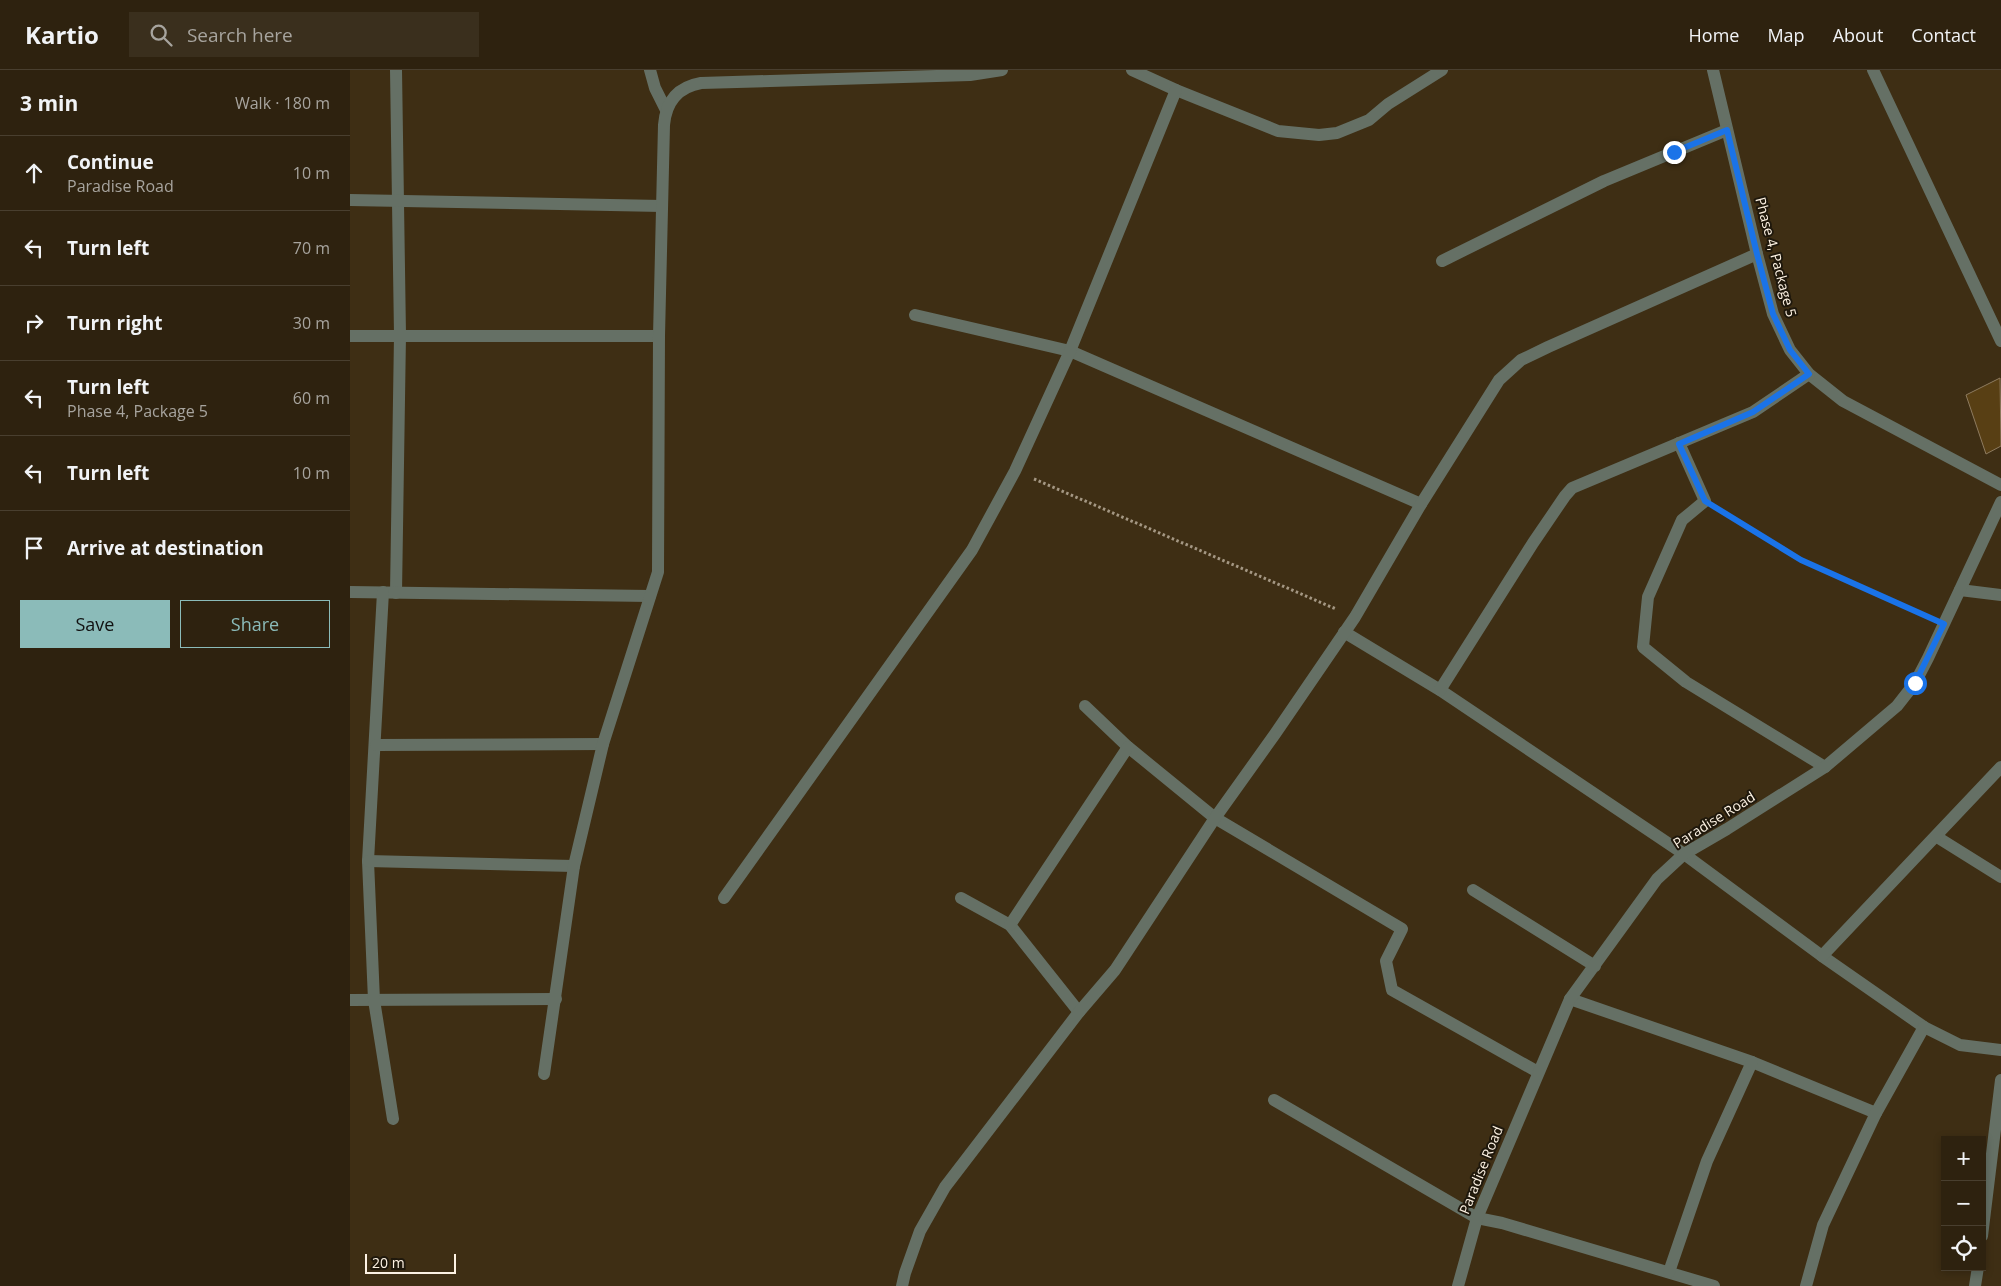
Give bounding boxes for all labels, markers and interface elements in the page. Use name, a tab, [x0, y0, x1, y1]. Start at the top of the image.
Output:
search box	[129, 12, 479, 57]
text: Kartio	[25, 18, 99, 51]
icon: search	[147, 21, 175, 49]
text: Search here	[187, 22, 293, 48]
text: Home	[1689, 23, 1739, 47]
text: Map	[1767, 23, 1805, 47]
text: About	[1833, 23, 1883, 47]
text: Contact	[1911, 23, 1976, 47]
text: 3 min	[20, 89, 78, 117]
text: Walk · 180 m	[235, 92, 330, 114]
route end	[1663, 141, 1686, 164]
text: Continue	[67, 149, 154, 175]
icon: ahead	[20, 159, 48, 187]
text: 10 m	[293, 162, 330, 184]
text: Paradise Road	[67, 175, 174, 197]
street label: Phase 4, Package 5	[1751, 195, 1802, 319]
icon: left	[20, 234, 48, 262]
text: Turn left	[67, 235, 149, 261]
text: 70 m	[293, 237, 330, 259]
icon: right	[20, 309, 48, 337]
text: Turn right	[67, 310, 162, 336]
text: 30 m	[293, 312, 330, 334]
text: Turn left	[67, 374, 149, 400]
icon: left	[20, 384, 48, 412]
text: 60 m	[293, 387, 330, 409]
text: Phase 4, Package 5	[67, 400, 208, 422]
icon: left	[20, 459, 48, 487]
text: Turn left	[67, 460, 149, 486]
text: 10 m	[293, 462, 330, 484]
icon: arrive	[20, 534, 48, 562]
text: Arrive at destination	[67, 535, 264, 561]
button: Save	[20, 600, 170, 648]
button: Share	[180, 600, 330, 648]
route start	[1904, 672, 1927, 695]
street label: Paradise Road	[1669, 787, 1758, 852]
street label: Paradise Road	[1454, 1123, 1507, 1217]
map controls	[1941, 1136, 1986, 1271]
button: +	[1941, 1136, 1986, 1181]
button: −	[1941, 1181, 1986, 1226]
button: locate	[1941, 1226, 1986, 1271]
scale bar	[365, 1251, 456, 1274]
text: 20 m	[372, 1253, 405, 1272]

